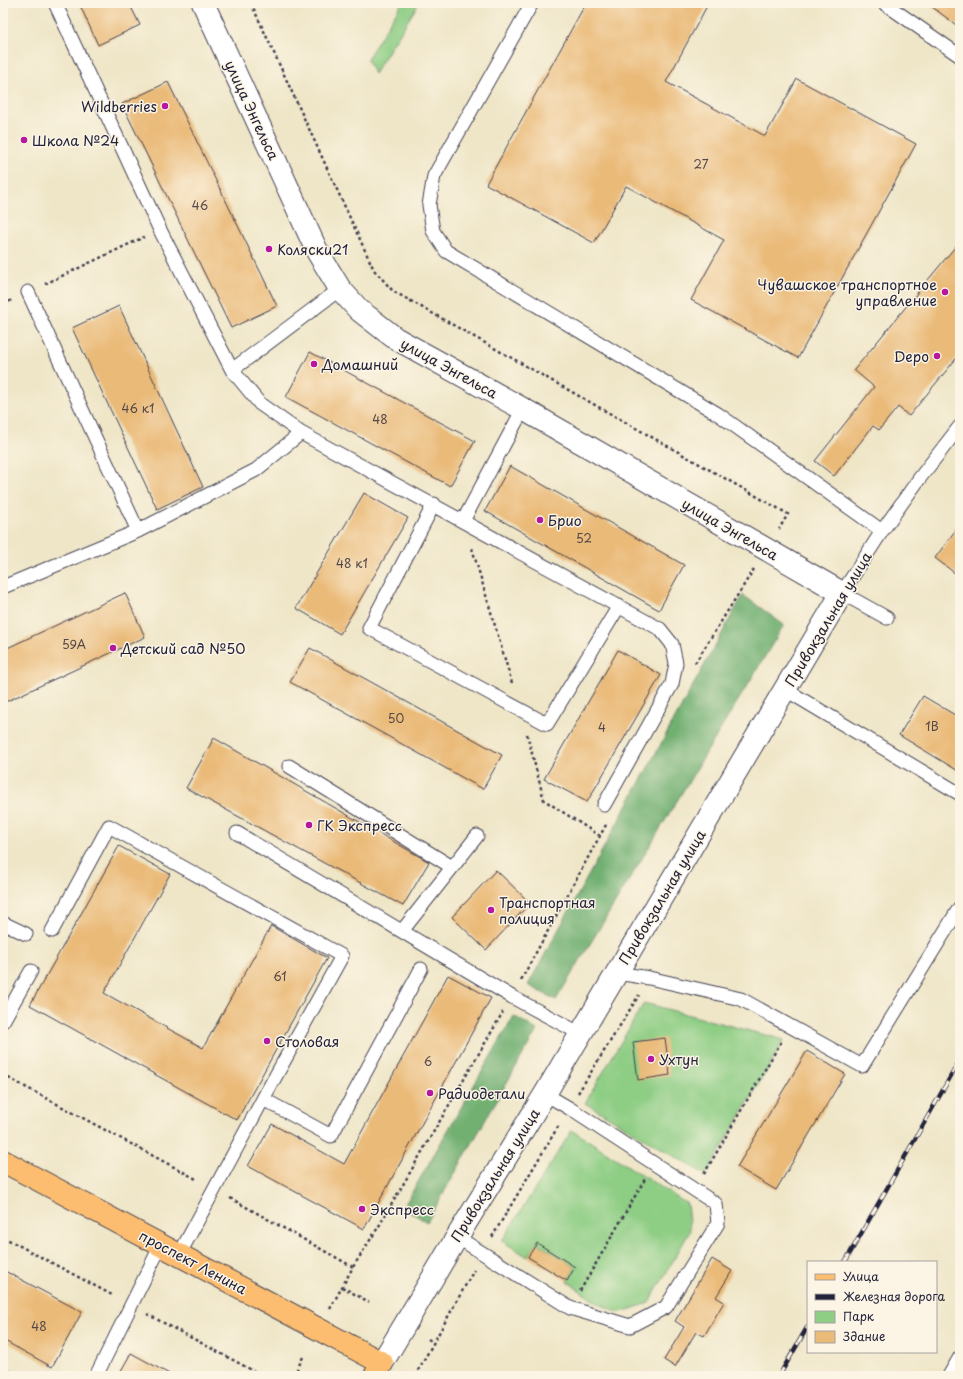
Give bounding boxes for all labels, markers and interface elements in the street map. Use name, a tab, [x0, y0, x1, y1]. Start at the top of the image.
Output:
street label: улица Энгельса	[220, 57, 284, 164]
place label: Wildberries	[81, 96, 157, 117]
marker: Wildberries	[160, 101, 170, 111]
place label: Школа №24	[32, 130, 119, 151]
marker: Школа №24	[19, 135, 29, 145]
house number: 27	[694, 155, 709, 173]
house number: 46	[192, 196, 208, 214]
place label: Коляски21	[277, 239, 348, 260]
marker: Коляски21	[264, 244, 274, 254]
place label: Чувашское транспортное управление	[757, 274, 937, 311]
marker: Чувашское транспортное управление	[940, 287, 950, 297]
street label: улица Энгельса	[397, 333, 502, 403]
place label: Depo	[894, 346, 929, 367]
marker: Depo	[932, 351, 942, 361]
place label: Домашний	[321, 354, 398, 375]
marker: Домашний	[309, 359, 319, 369]
house number: 46 к1	[122, 399, 154, 417]
house number: 48	[372, 410, 388, 428]
street label: улица Энгельса	[678, 493, 782, 565]
place label: Брио	[548, 510, 582, 531]
marker: Брио	[535, 515, 545, 525]
house number: 52	[576, 529, 592, 547]
street label: Привокзальная улица	[779, 547, 877, 690]
house number: 48 к1	[336, 554, 368, 572]
house number: 59А	[62, 635, 86, 653]
place label: Детский сад №50	[120, 638, 246, 659]
marker: Детский сад №50	[108, 643, 118, 653]
house number: 50	[388, 709, 404, 727]
house number: 1В	[925, 717, 939, 735]
house number: 4	[598, 718, 606, 736]
place label: ГК Экспресс	[317, 815, 402, 836]
marker: ГК Экспресс	[304, 820, 314, 830]
street label: Привокзальная улица	[613, 825, 711, 968]
place label: Транспортная полиция	[499, 892, 596, 929]
marker: Транспортная полиция	[486, 905, 496, 915]
house number: 61	[273, 967, 287, 985]
place label: Столовая	[275, 1031, 339, 1052]
marker: Столовая	[262, 1036, 272, 1046]
place label: Ухтун	[659, 1049, 699, 1070]
house number: 6	[424, 1052, 432, 1070]
marker: Ухтун	[646, 1054, 656, 1064]
place label: Радиодетали	[438, 1083, 526, 1104]
marker: Радиодетали	[425, 1088, 435, 1098]
street label: Привокзальная улица	[445, 1104, 545, 1246]
place label: Экспресс	[370, 1199, 434, 1220]
marker: Экспресс	[357, 1204, 367, 1214]
street label: проспект Ленина	[135, 1225, 251, 1299]
legend	[807, 1261, 937, 1353]
text: Улица	[843, 1267, 879, 1285]
text: Железная дорога	[843, 1287, 946, 1305]
text: Парк	[843, 1307, 875, 1325]
house number: 48	[31, 1317, 47, 1335]
text: Здание	[843, 1327, 885, 1345]

